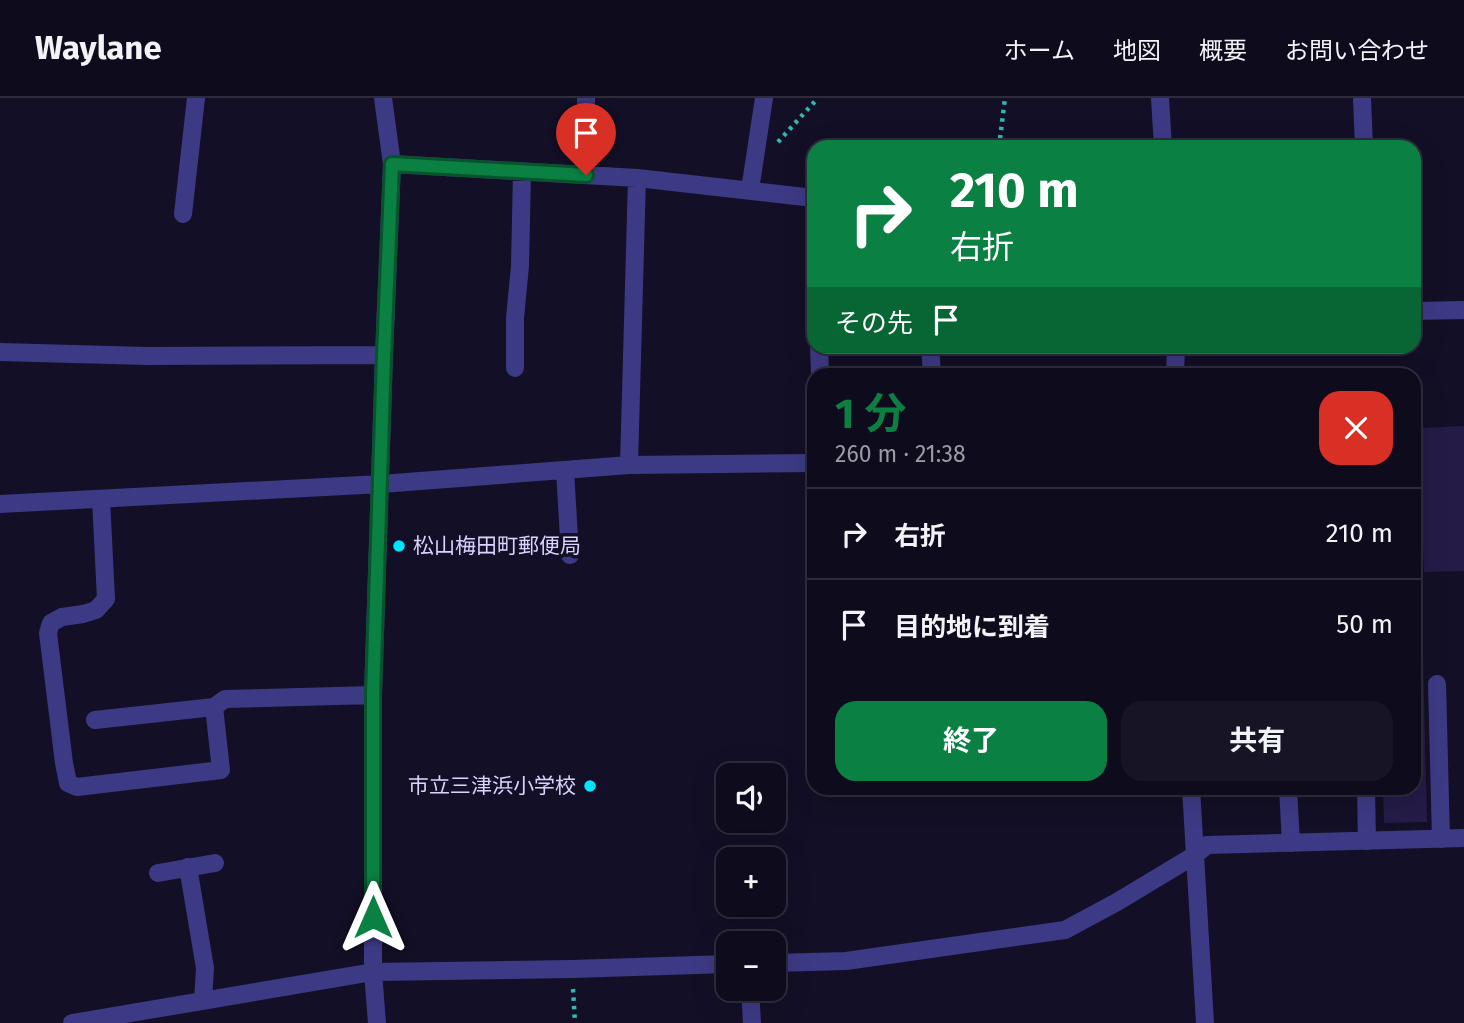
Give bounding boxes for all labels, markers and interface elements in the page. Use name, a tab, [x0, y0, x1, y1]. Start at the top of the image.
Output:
text: Waylane	[35, 28, 162, 68]
text: ホーム	[1004, 37, 1075, 65]
text: 地図	[1113, 37, 1161, 65]
text: 概要	[1199, 37, 1247, 65]
text: お問い合わせ	[1285, 37, 1429, 65]
pin	[556, 103, 616, 175]
icon: arrive	[567, 114, 605, 152]
text: 210 m	[950, 161, 1079, 220]
icon: right	[835, 168, 926, 259]
text: 右折	[950, 228, 1014, 266]
icon: arrive	[927, 301, 965, 339]
text: その先	[835, 308, 913, 339]
text: 1 分	[835, 389, 906, 439]
button: close	[1319, 391, 1393, 465]
text: 260 m · 21:38	[835, 440, 966, 468]
icon: right	[835, 515, 873, 553]
text: 210 m	[1326, 518, 1393, 549]
text: 右折	[894, 521, 946, 552]
place label: 松山梅田町郵便局	[413, 533, 581, 559]
marker: 松山梅田町郵便局	[391, 538, 407, 554]
icon: arrive	[835, 606, 873, 644]
text: 50 m	[1336, 609, 1393, 640]
text: 目的地に到着	[894, 612, 1050, 643]
button: 終了	[835, 701, 1107, 781]
button: 共有	[1121, 701, 1393, 781]
map controls	[716, 763, 786, 1001]
button: sound	[716, 763, 786, 833]
place label: 市立三津浜小学校	[408, 773, 576, 799]
marker: 市立三津浜小学校	[582, 778, 598, 794]
button: +	[716, 847, 786, 917]
position arrow	[336, 880, 410, 954]
button: −	[716, 931, 786, 1001]

